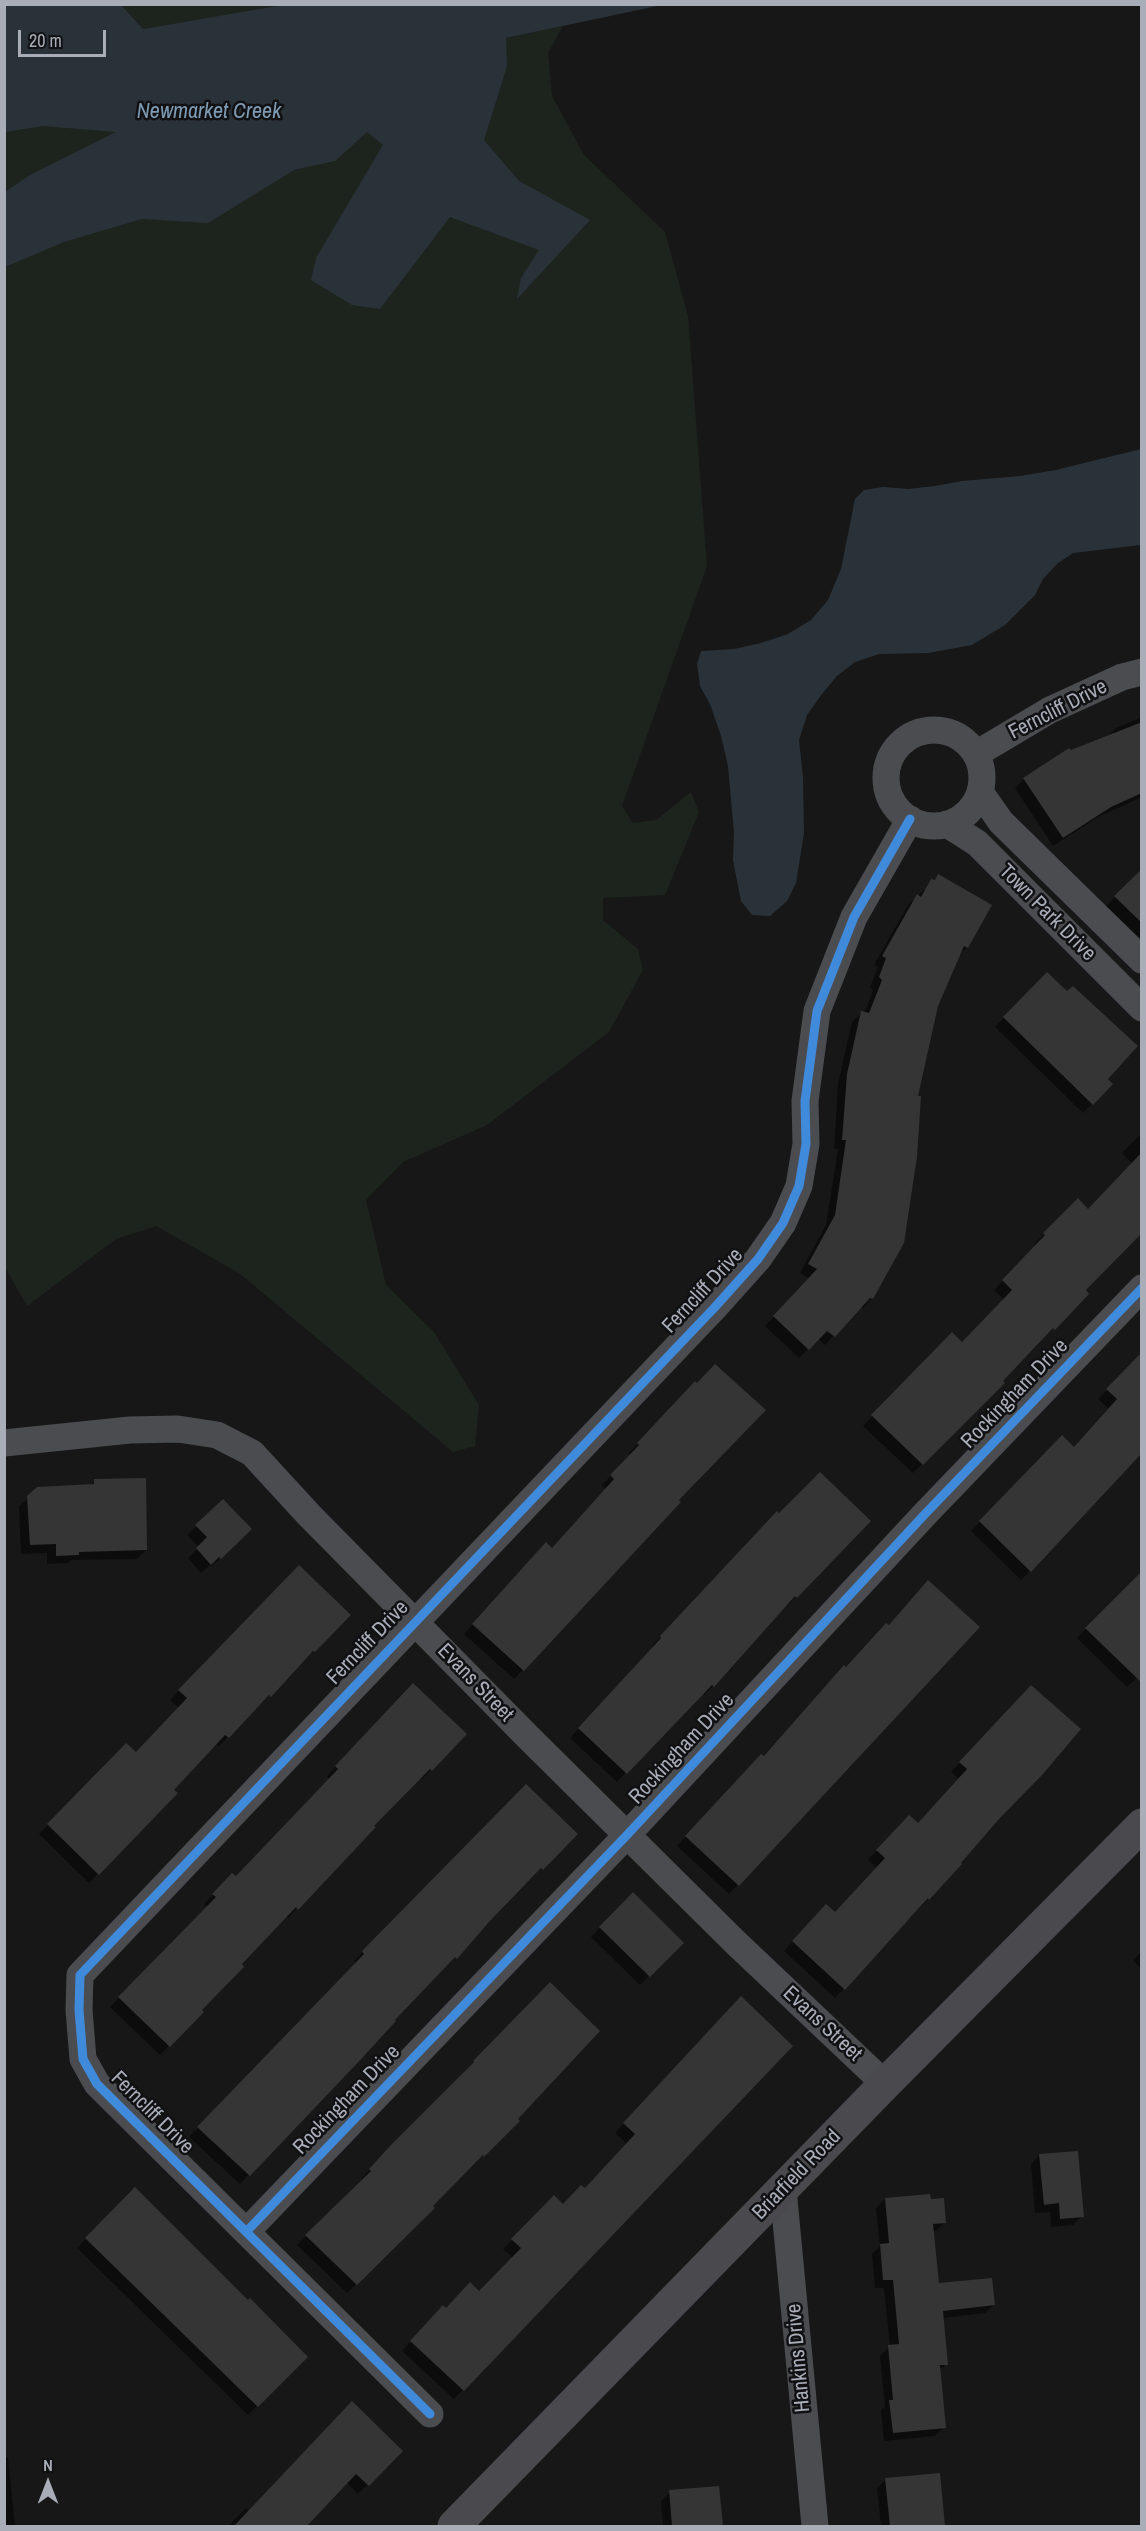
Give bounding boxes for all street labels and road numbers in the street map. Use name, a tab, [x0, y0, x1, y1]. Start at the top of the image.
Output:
street label: Ferncliff Drive	[1005, 674, 1111, 746]
street label: Town Park Drive	[993, 859, 1101, 967]
street label: Ferncliff Drive	[657, 1243, 749, 1339]
street label: Rockingham Drive	[956, 1334, 1074, 1454]
street label: Ferncliff Drive	[322, 1596, 414, 1690]
street label: Evans Street	[432, 1639, 518, 1727]
street label: Rockingham Drive	[624, 1688, 740, 1810]
street label: Evans Street	[777, 1981, 867, 2067]
street label: Rockingham Drive	[288, 2040, 406, 2160]
street label: Ferncliff Drive	[105, 2066, 199, 2160]
street label: Briarfield Road	[748, 2125, 846, 2225]
street label: Hankins Drive	[782, 2303, 816, 2413]

